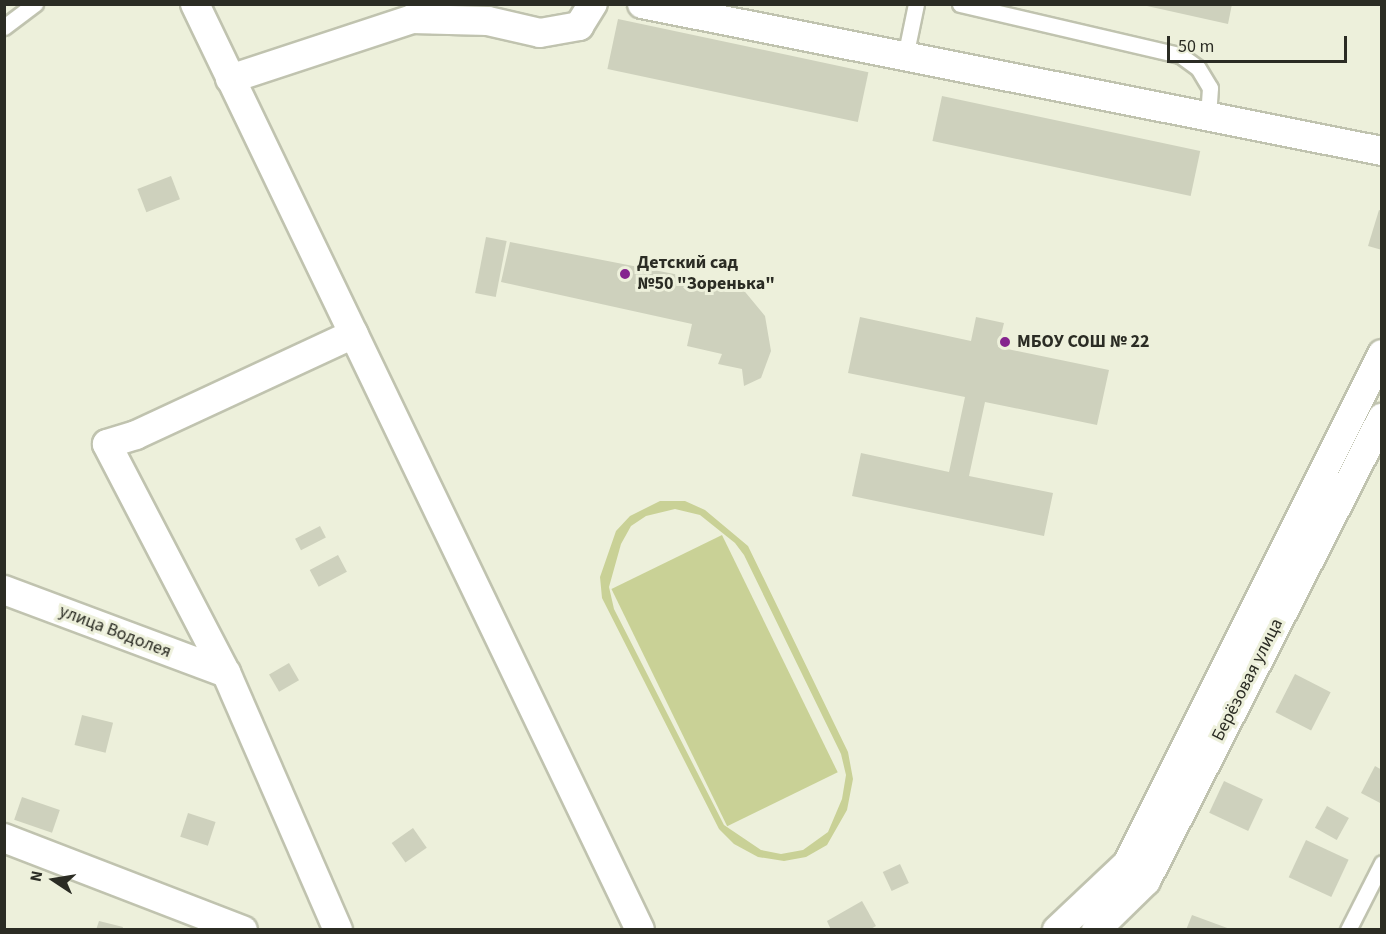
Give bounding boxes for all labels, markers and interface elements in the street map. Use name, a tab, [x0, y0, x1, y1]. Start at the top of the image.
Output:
scale bar	[1170, 24, 1350, 62]
text: 50 m	[1178, 34, 1214, 59]
place label: Детский сад №50 "Зоренька"	[637, 253, 775, 296]
marker: Детский сад №50 "Зоренька"	[618, 267, 632, 281]
place label: МБОУ СОШ № 22	[1017, 331, 1150, 353]
marker: МБОУ СОШ № 22	[998, 335, 1012, 349]
street label: улица Водолея	[56, 601, 174, 663]
street label: Берёзовая улица	[1208, 615, 1288, 745]
north arrow	[24, 850, 84, 910]
text: N	[25, 869, 48, 884]

